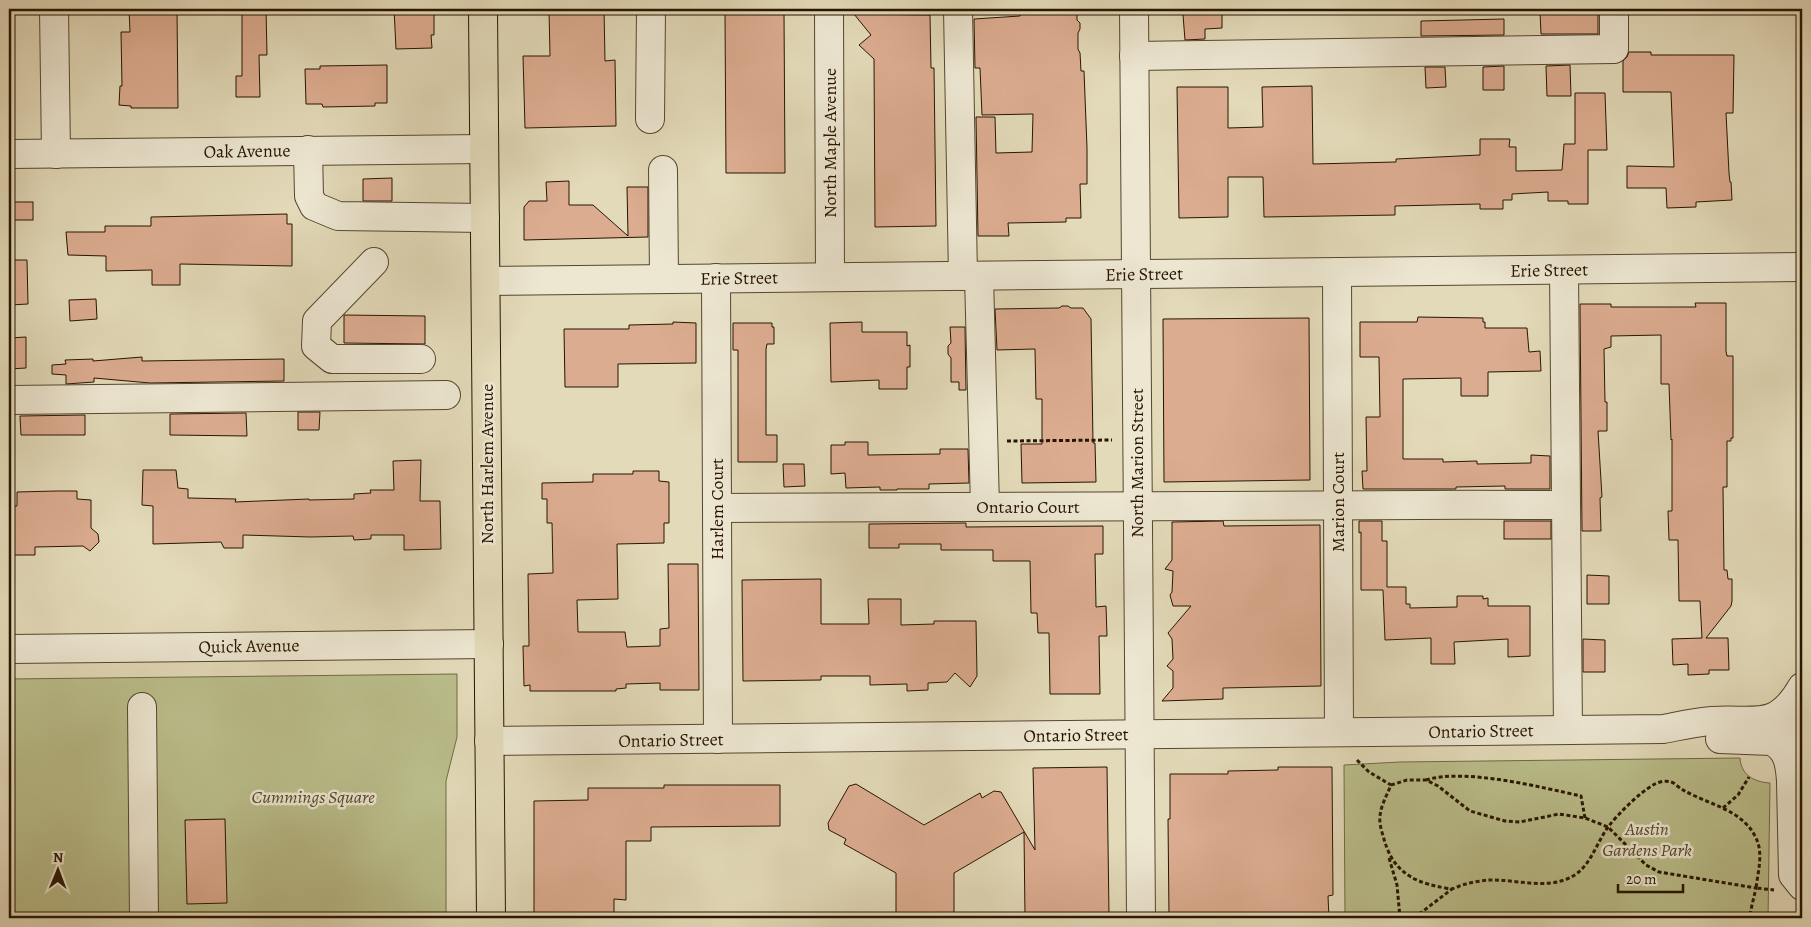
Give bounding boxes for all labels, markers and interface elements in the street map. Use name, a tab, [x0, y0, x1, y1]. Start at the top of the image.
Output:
street label: North Maple Avenue	[818, 68, 842, 218]
street label: Oak Avenue	[203, 138, 291, 164]
street label: Erie Street	[1510, 257, 1588, 283]
street label: Erie Street	[1105, 261, 1183, 287]
street label: Erie Street	[700, 265, 778, 291]
street label: North Harlem Avenue	[475, 384, 499, 544]
street label: North Marion Street	[1125, 388, 1149, 538]
street label: Marion Court	[1326, 452, 1350, 552]
street label: Harlem Court	[705, 458, 729, 560]
street label: Ontario Court	[976, 495, 1080, 519]
street label: Quick Avenue	[198, 633, 300, 659]
street label: Ontario Street	[1428, 718, 1534, 744]
street label: Ontario Street	[1023, 722, 1129, 748]
street label: Ontario Street	[618, 727, 724, 753]
park label: Cummings Square	[251, 785, 375, 809]
park label: Austin Gardens Park	[1602, 817, 1692, 862]
north arrow	[32, 844, 82, 894]
text: N	[53, 848, 63, 867]
scale bar	[1618, 862, 1684, 894]
text: 20 m	[1626, 869, 1657, 889]

